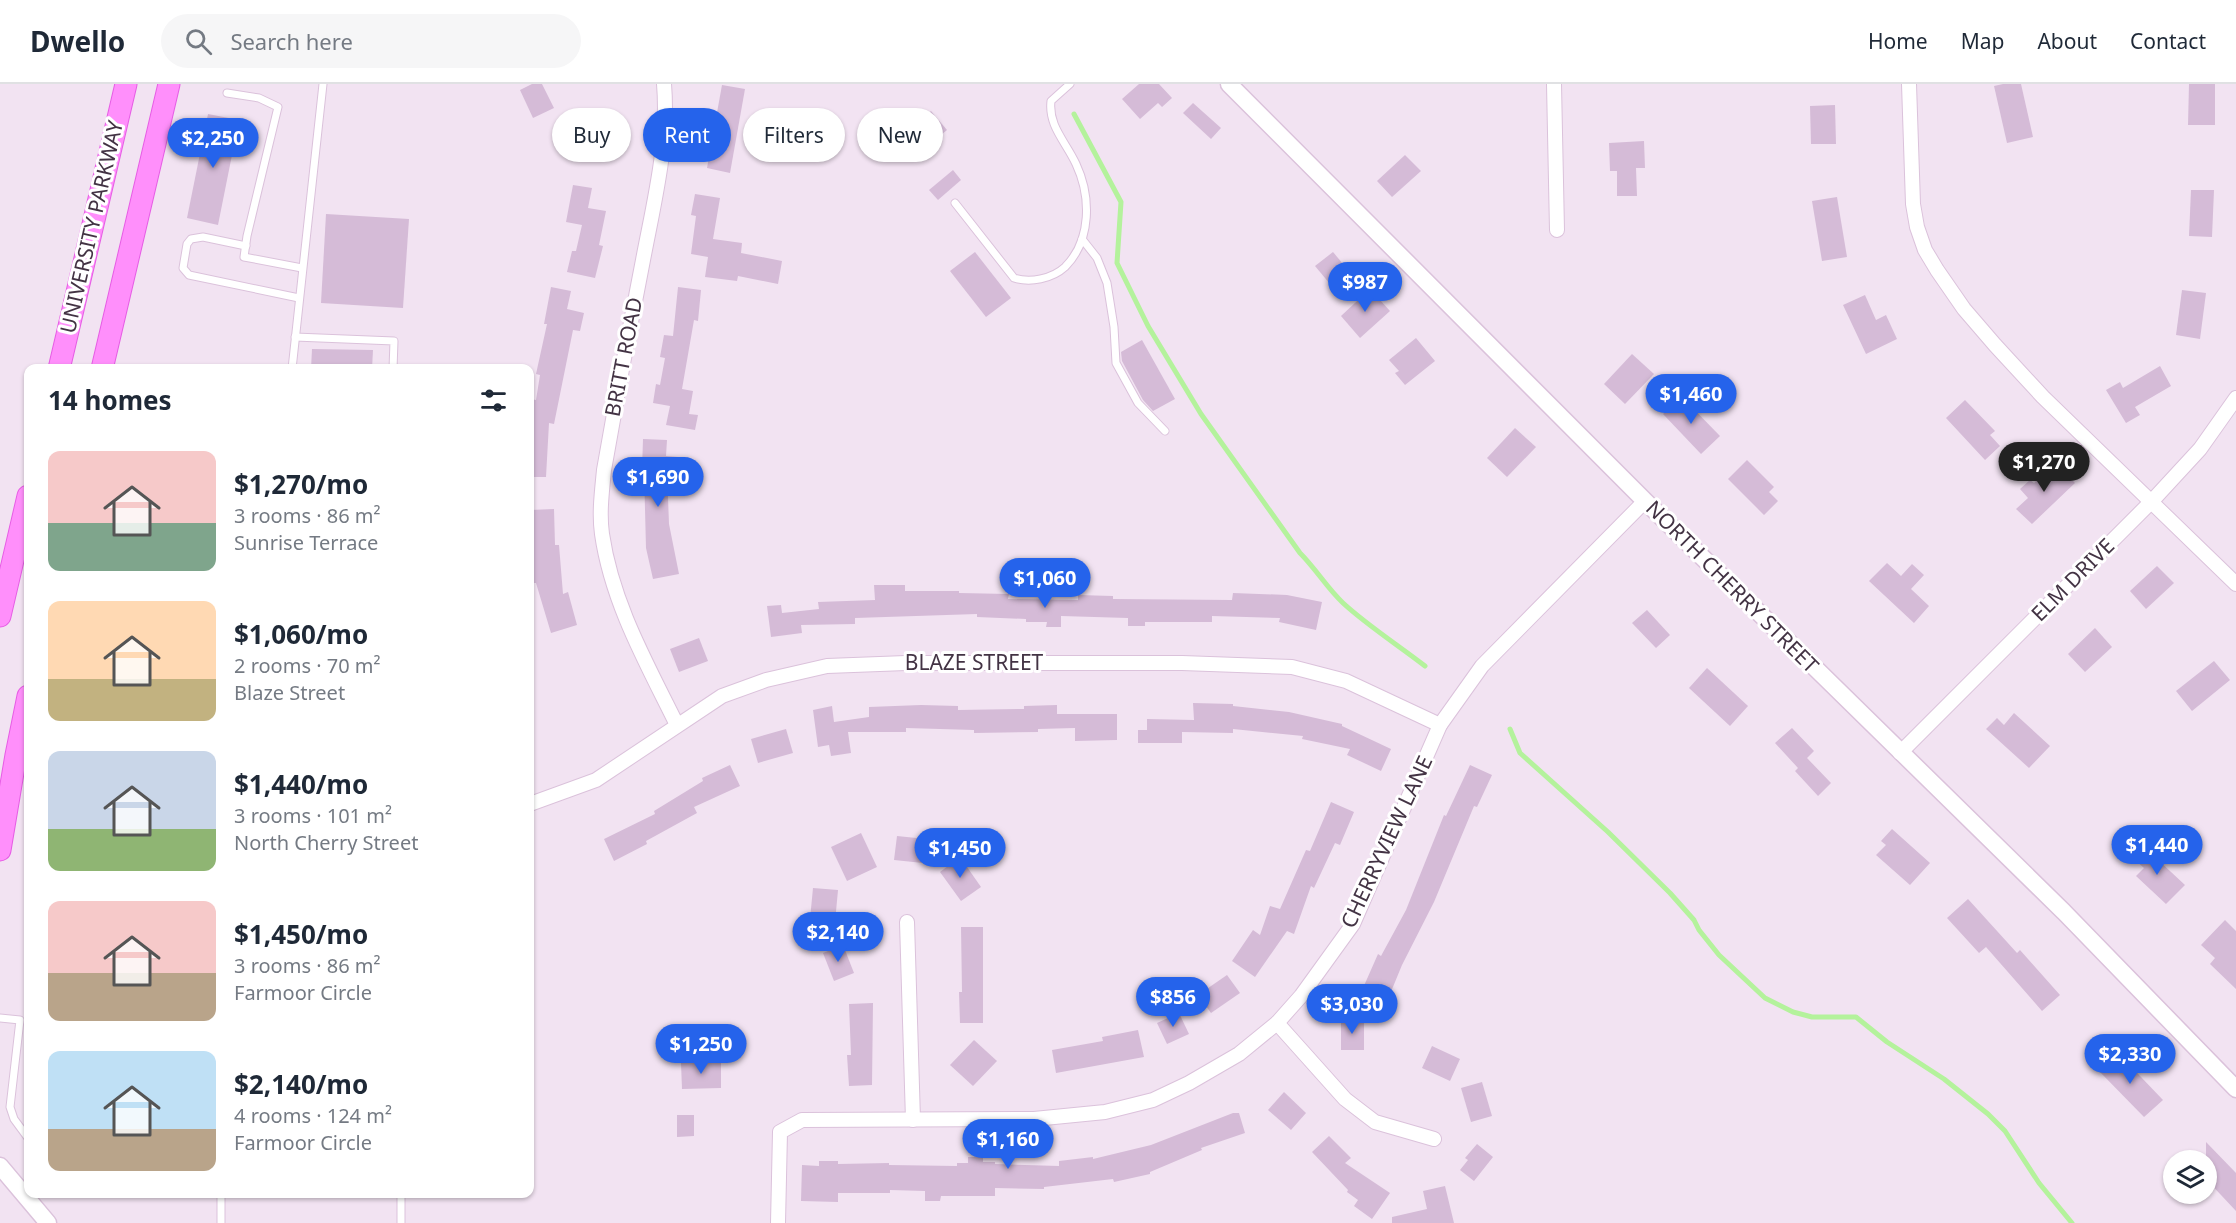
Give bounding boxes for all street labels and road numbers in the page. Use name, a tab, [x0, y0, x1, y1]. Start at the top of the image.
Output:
street label: UNIVERSITY PARKWAY	[53, 118, 129, 336]
street label: BRITT ROAD	[598, 295, 648, 419]
street label: NORTH CHERRY STREET	[1640, 494, 1825, 679]
street label: ELM DRIVE	[2025, 532, 2120, 627]
street label: BLAZE STREET	[905, 648, 1044, 676]
street label: CHERRYVIEW LANE	[1334, 751, 1438, 932]

